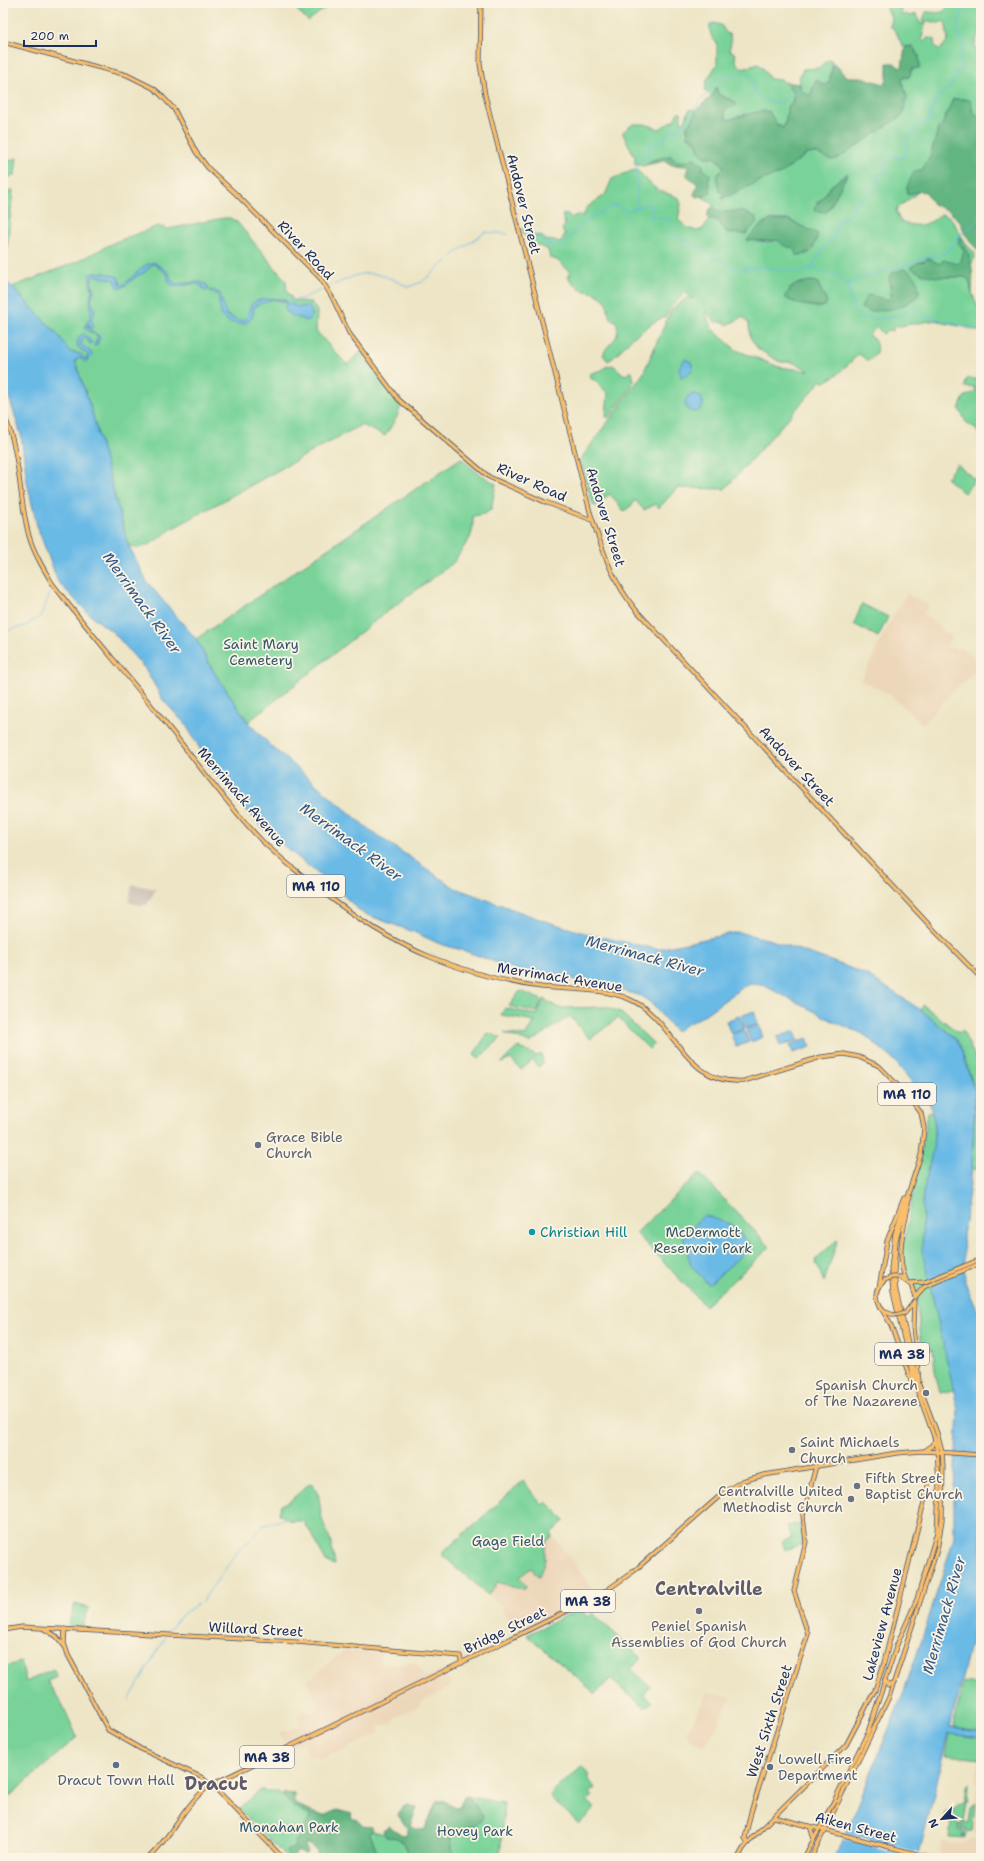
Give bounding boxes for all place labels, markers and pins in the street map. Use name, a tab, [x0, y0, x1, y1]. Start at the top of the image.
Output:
place label: Grace Bible Church	[266, 1128, 343, 1162]
marker: Grace Bible Church	[253, 1140, 263, 1150]
place label: Christian Hill	[540, 1223, 628, 1241]
marker: Christian Hill	[527, 1227, 537, 1237]
place label: Spanish Church of The Nazarene	[805, 1376, 918, 1410]
marker: Spanish Church of The Nazarene	[921, 1388, 931, 1398]
place label: Saint Michaels Church	[800, 1433, 900, 1467]
marker: Saint Michaels Church	[787, 1445, 797, 1455]
place label: Fifth Street Baptist Church	[865, 1469, 963, 1503]
marker: Fifth Street Baptist Church	[852, 1481, 862, 1491]
place label: Centralville United Methodist Church	[718, 1482, 843, 1516]
marker: Centralville United Methodist Church	[846, 1494, 856, 1504]
marker: Peniel Spanish Assemblies of God Church	[694, 1606, 704, 1616]
place label: Peniel Spanish Assemblies of God Church	[611, 1617, 787, 1651]
place label: Lowell Fire Department	[778, 1750, 858, 1784]
marker: Dracut Town Hall	[111, 1760, 121, 1770]
marker: Lowell Fire Department	[765, 1762, 775, 1772]
place label: Dracut Town Hall	[58, 1771, 175, 1789]

